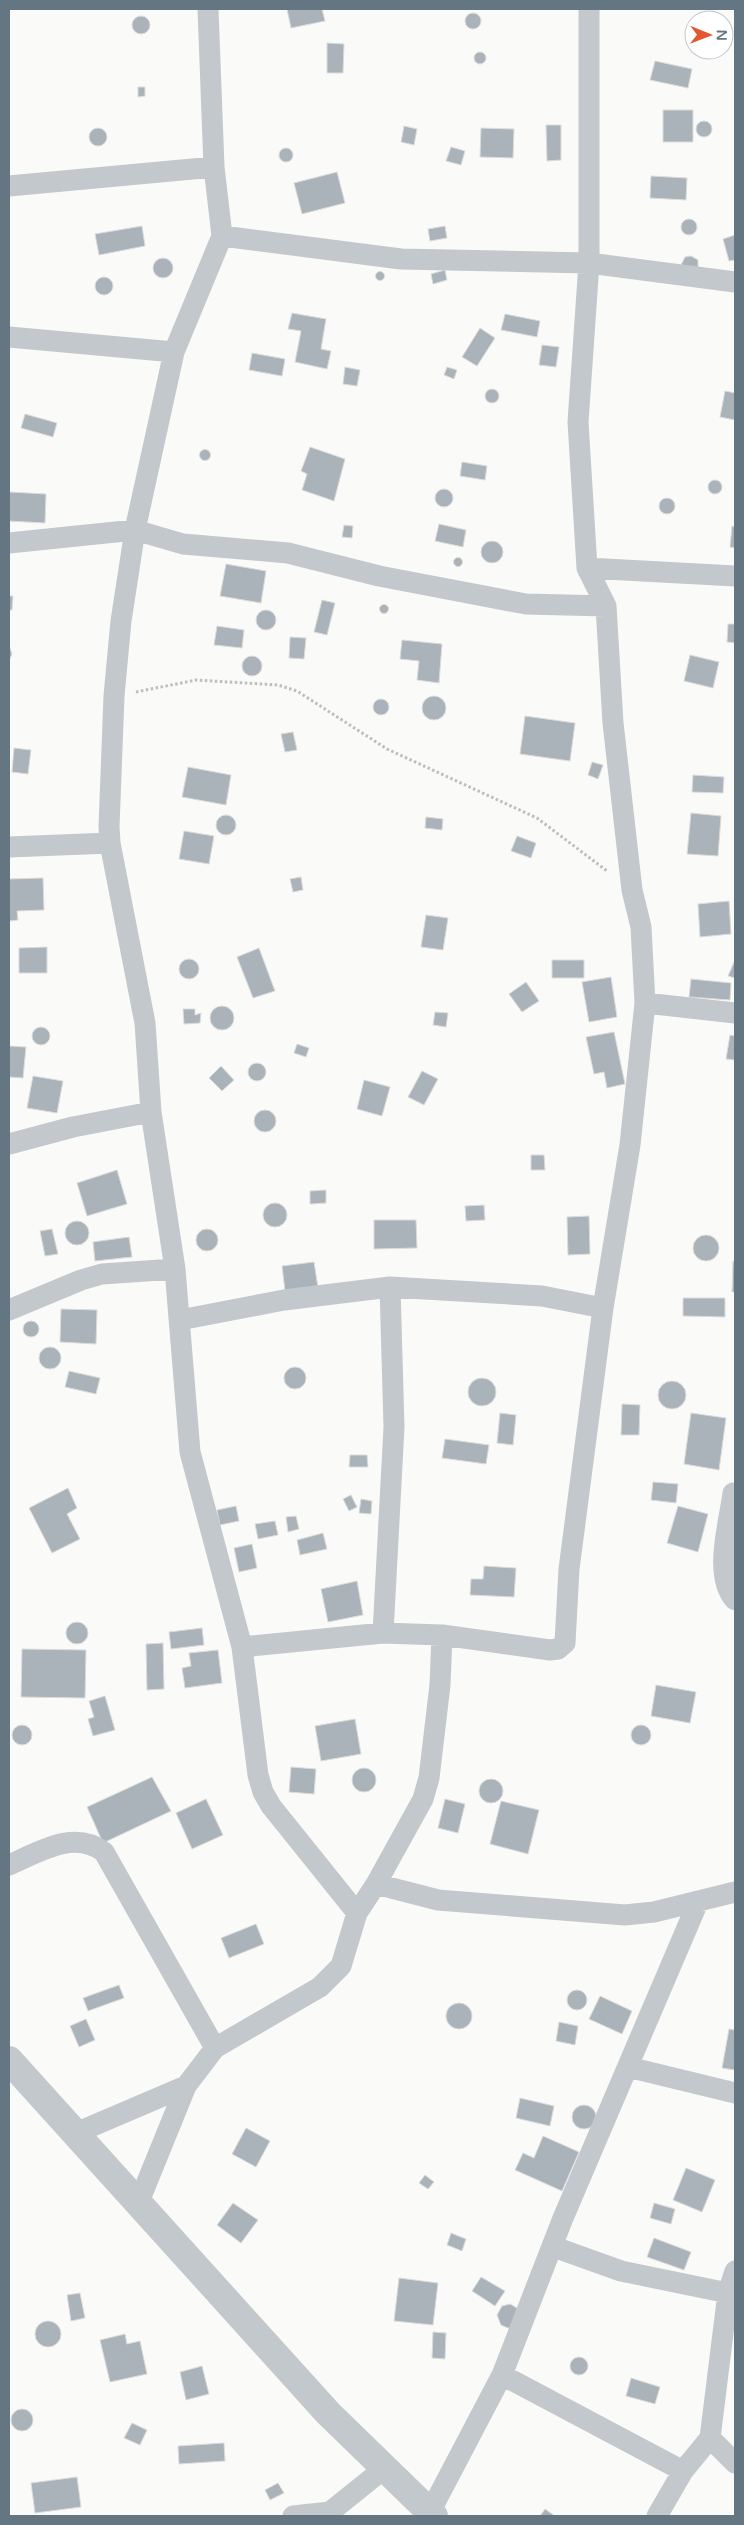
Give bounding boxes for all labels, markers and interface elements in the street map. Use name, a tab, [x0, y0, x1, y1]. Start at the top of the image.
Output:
north arrow	[684, 10, 734, 60]
text: N	[713, 29, 730, 41]

